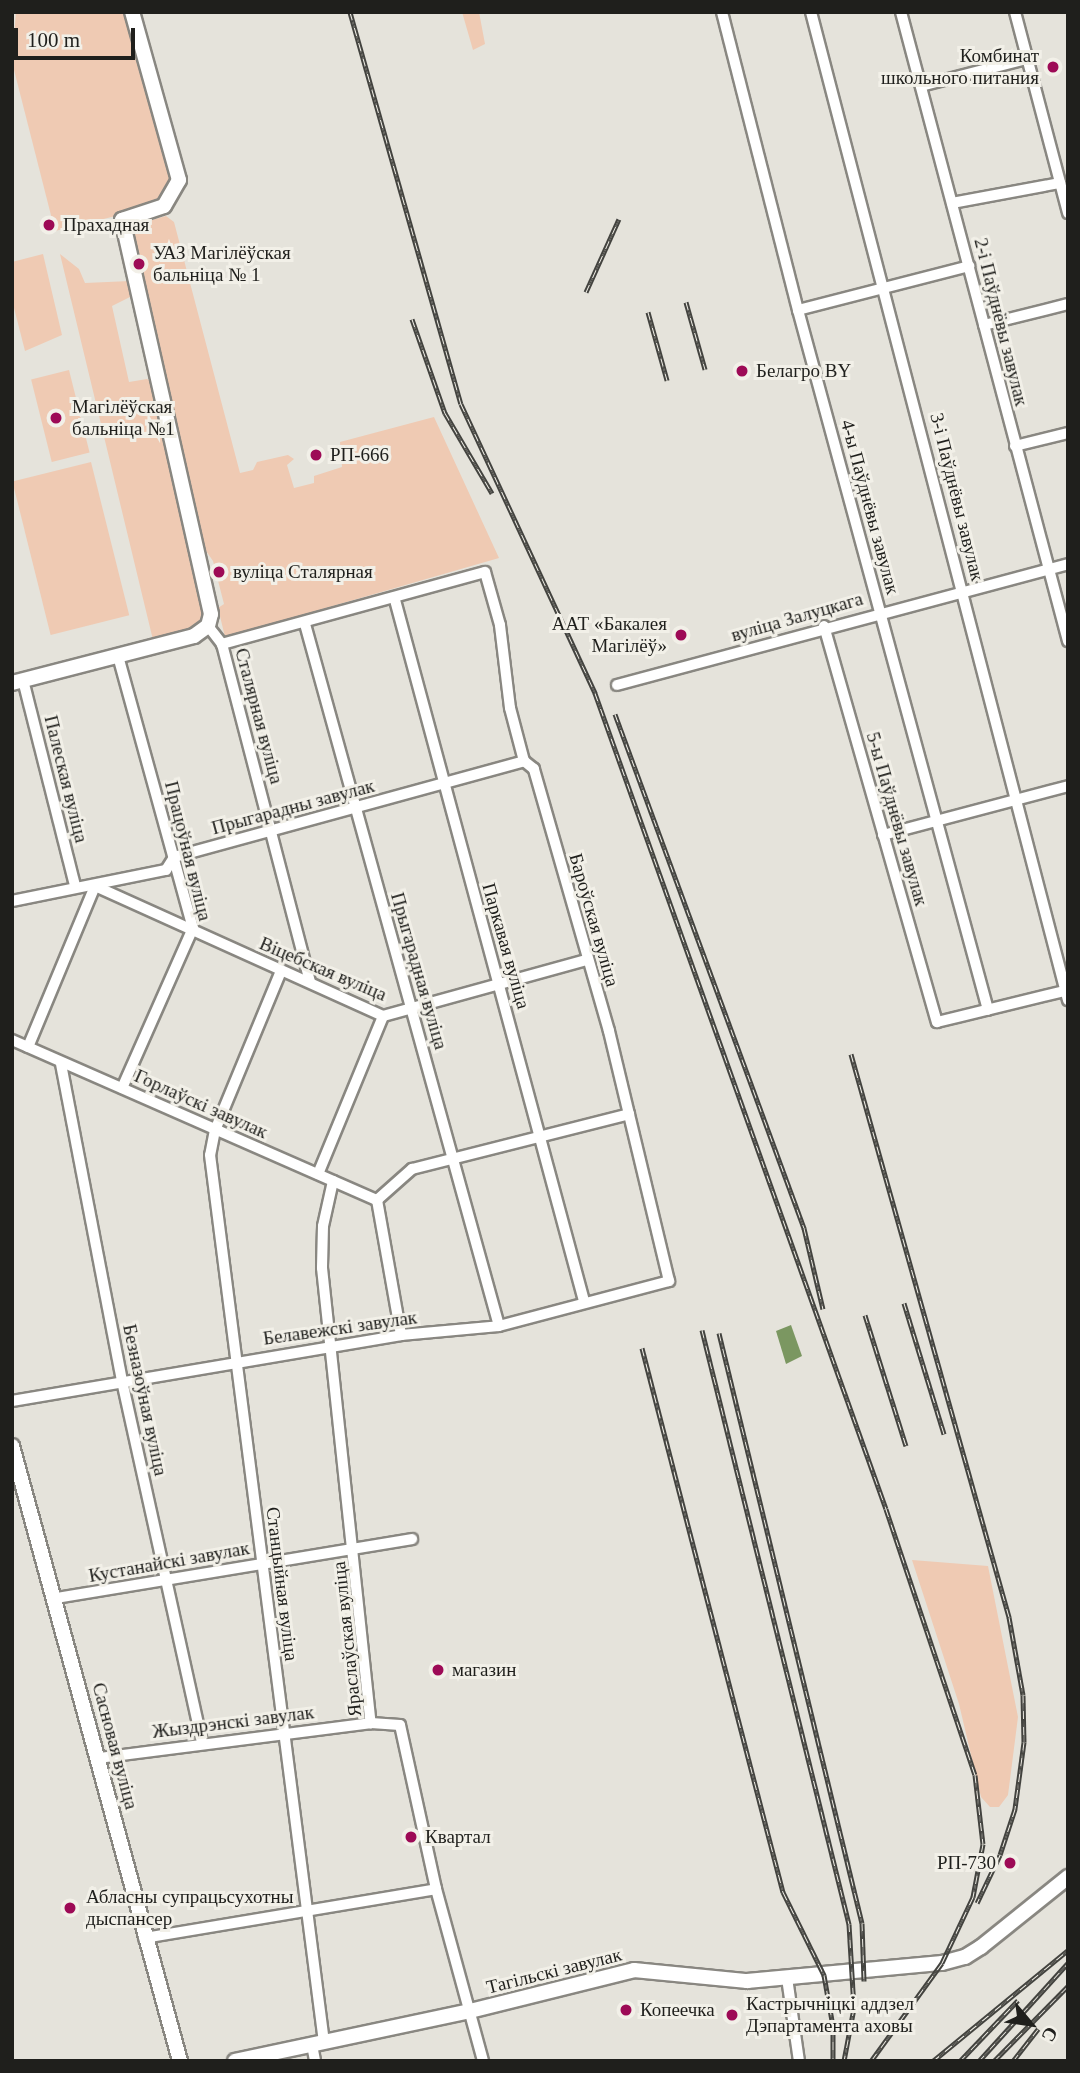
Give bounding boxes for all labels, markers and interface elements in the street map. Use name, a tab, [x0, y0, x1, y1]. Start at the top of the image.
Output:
scale bar	[18, 14, 138, 58]
text: 100 m	[27, 28, 80, 52]
place label: Комбинат школьного питания	[881, 45, 1039, 89]
marker: Комбинат школьного питания	[1045, 59, 1061, 75]
place label: Прахадная	[63, 214, 149, 236]
marker: Прахадная	[41, 217, 57, 233]
street label: 2-і Паўднёвы завулак	[969, 236, 1033, 408]
place label: УАЗ Магілёўская бальніца № 1	[153, 242, 291, 286]
marker: УАЗ Магілёўская бальніца № 1	[131, 256, 147, 272]
place label: Белагро BY	[756, 360, 851, 382]
marker: Белагро BY	[734, 363, 750, 379]
place label: Магілёўская бальніца №1	[72, 396, 175, 440]
marker: Магілёўская бальніца №1	[46, 408, 66, 428]
street label: 3-і Паўднёвы завулак	[925, 411, 989, 583]
street label: 4-ы Паўднёвы завулак	[836, 417, 904, 597]
place label: РП-666	[330, 444, 389, 466]
marker: РП-666	[308, 447, 324, 463]
place label: вуліца Сталярная	[233, 561, 373, 583]
marker: вуліца Сталярная	[211, 564, 227, 580]
street label: вуліца Залуцкага	[729, 587, 865, 647]
place label: ААТ «Бакалея Магілёў»	[552, 613, 667, 657]
marker: ААТ «Бакалея Магілёў»	[673, 627, 689, 643]
street label: Сталярная вуліца	[230, 646, 288, 786]
street label: Палеская вуліца	[39, 713, 93, 845]
street label: 5-ы Паўднёвы завулак	[861, 729, 933, 909]
street label: Прыгарадны завулак	[209, 774, 377, 840]
street label: Працоўная вуліца	[160, 779, 216, 923]
street label: Бароўская вуліца	[564, 851, 624, 989]
street label: Паркавая вуліца	[477, 880, 535, 1012]
street label: Прыгарадная вуліца	[386, 890, 452, 1052]
street label: Віцебская вуліца	[256, 932, 390, 1006]
street label: Горлаўскі завулак	[131, 1064, 271, 1144]
street label: Белавежскі завулак	[262, 1306, 418, 1350]
street label: Безназоўная вуліца	[118, 1322, 172, 1478]
street label: Станцыйная вуліца	[261, 1506, 303, 1662]
street label: Кустанайскі завулак	[87, 1537, 251, 1587]
street label: Яраслаўская вуліца	[328, 1560, 366, 1718]
place label: магазин	[452, 1659, 516, 1681]
marker: магазин	[430, 1662, 446, 1678]
street label: Сасновая вуліца	[87, 1680, 143, 1812]
street label: Жыздрэнскі завулак	[151, 1701, 315, 1743]
place label: Квартал	[425, 1826, 491, 1848]
marker: Квартал	[403, 1829, 419, 1845]
place label: РП-730	[937, 1852, 996, 1874]
marker: РП-730	[1002, 1855, 1018, 1871]
place label: Абласны супрацьсухотны дыспансер	[86, 1886, 294, 1930]
marker: Абласны супрацьсухотны дыспансер	[60, 1898, 80, 1918]
street label: Тагільскі завулак	[484, 1943, 624, 1999]
north arrow	[996, 1989, 1066, 2059]
place label: Кастрычніцкі аддзел Дэпартамента аховы	[746, 1993, 914, 2037]
place label: Копеечка	[640, 1999, 715, 2021]
marker: Копеечка	[618, 2002, 634, 2018]
marker: Кастрычніцкі аддзел Дэпартамента аховы	[724, 2007, 740, 2023]
text: С	[1037, 2023, 1062, 2046]

